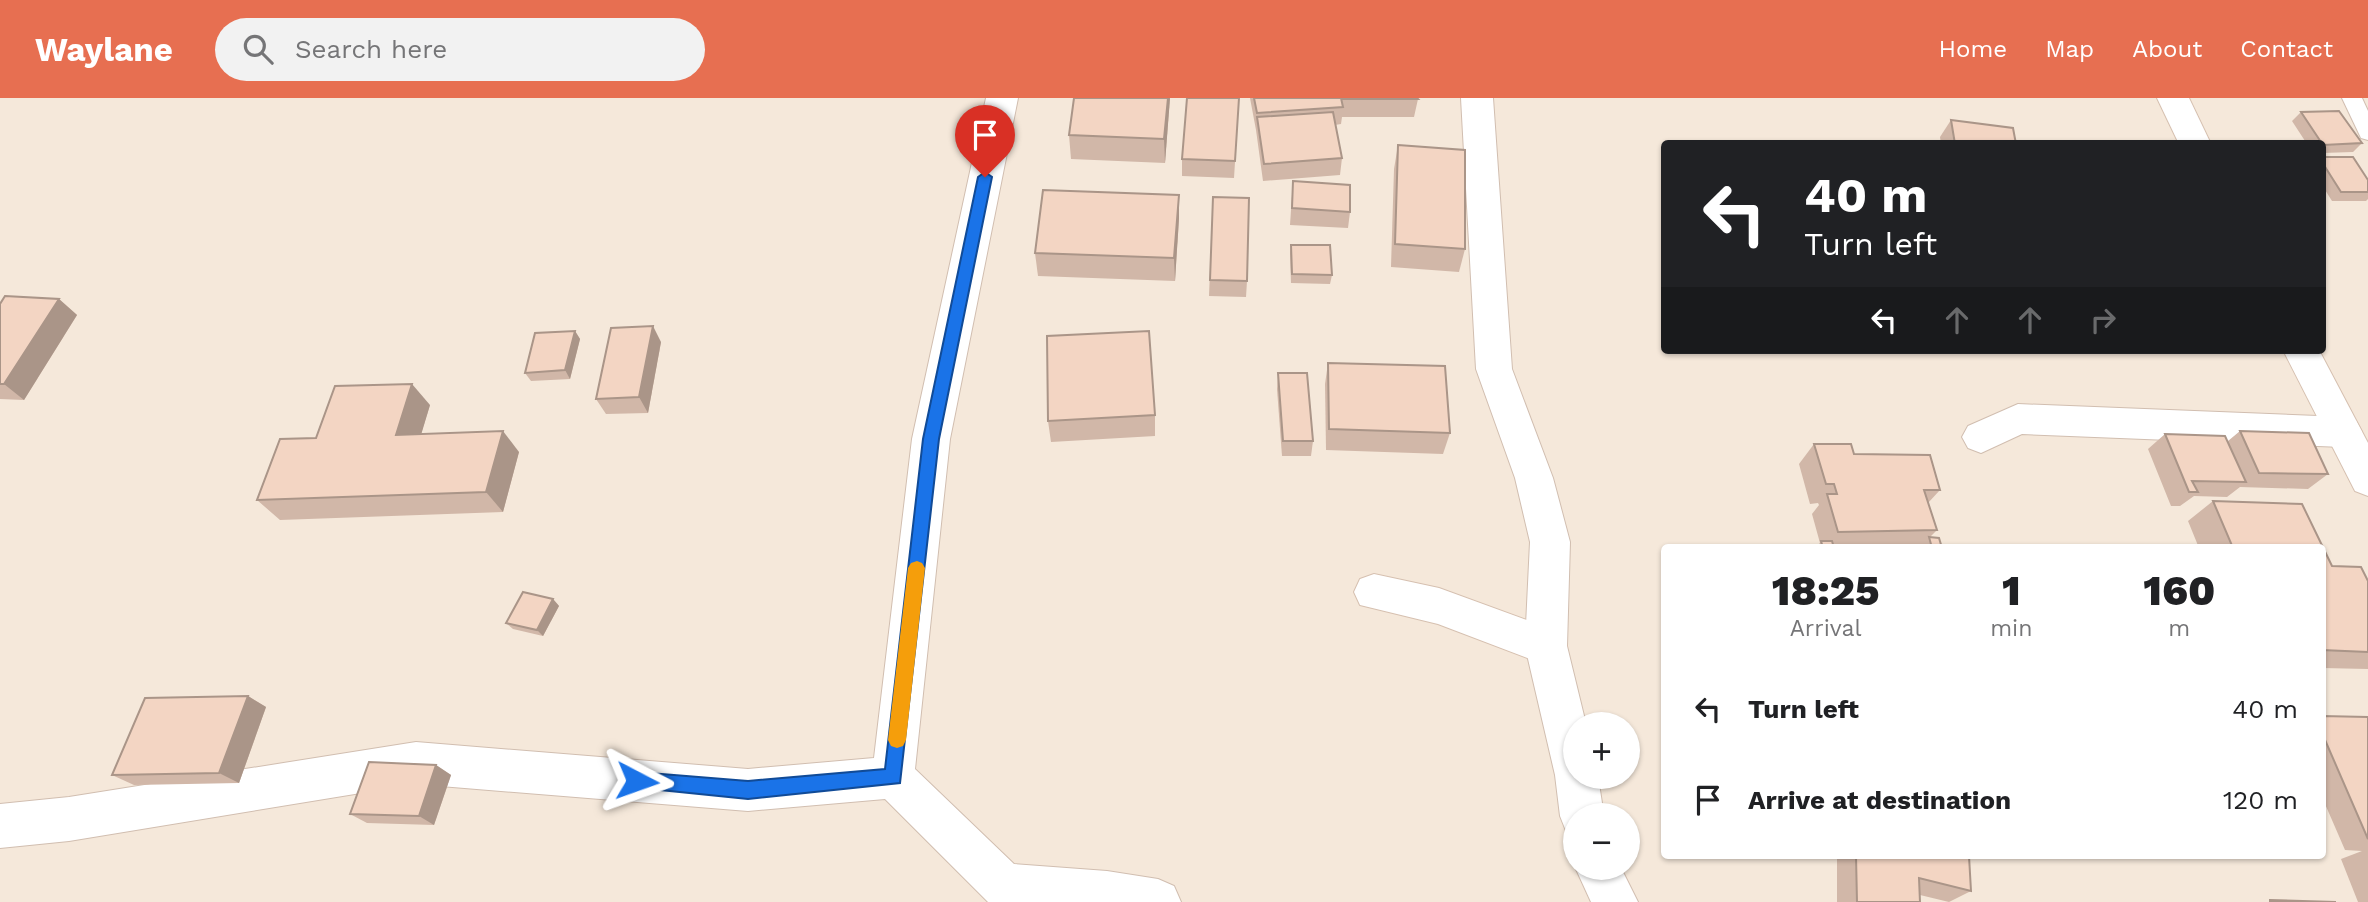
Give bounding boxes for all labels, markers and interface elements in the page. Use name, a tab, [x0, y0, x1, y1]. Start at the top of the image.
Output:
search box	[215, 18, 705, 81]
text: Waylane	[35, 30, 173, 69]
icon: search	[239, 30, 277, 68]
text: Search here	[295, 34, 447, 64]
text: Home	[1939, 35, 2007, 63]
text: Map	[2045, 35, 2094, 63]
text: About	[2132, 35, 2202, 63]
text: Contact	[2240, 35, 2333, 63]
pin	[955, 105, 1015, 177]
icon: arrive	[966, 116, 1004, 154]
text: 40 m	[1804, 166, 1927, 224]
icon: left	[1689, 168, 1780, 259]
text: Turn left	[1804, 225, 1937, 263]
icon: left	[1865, 301, 1903, 339]
icon: ahead	[1938, 301, 1976, 339]
icon: ahead	[2011, 301, 2049, 339]
icon: right	[2084, 301, 2122, 339]
text: 18:25	[1772, 566, 1879, 615]
text: 1	[2002, 566, 2021, 615]
text: 160	[2143, 566, 2215, 615]
text: Arrival	[1790, 615, 1861, 642]
text: min	[1990, 615, 2032, 642]
text: m	[2168, 615, 2190, 642]
icon: left	[1689, 690, 1727, 728]
text: Turn left	[1748, 694, 1859, 724]
text: 40 m	[2232, 694, 2298, 724]
map controls	[1563, 712, 1640, 880]
button: +	[1563, 712, 1640, 789]
position arrow	[600, 744, 674, 818]
icon: arrive	[1689, 781, 1727, 819]
text: Arrive at destination	[1748, 785, 2011, 815]
text: 120 m	[2223, 785, 2298, 815]
button: −	[1563, 803, 1640, 880]

